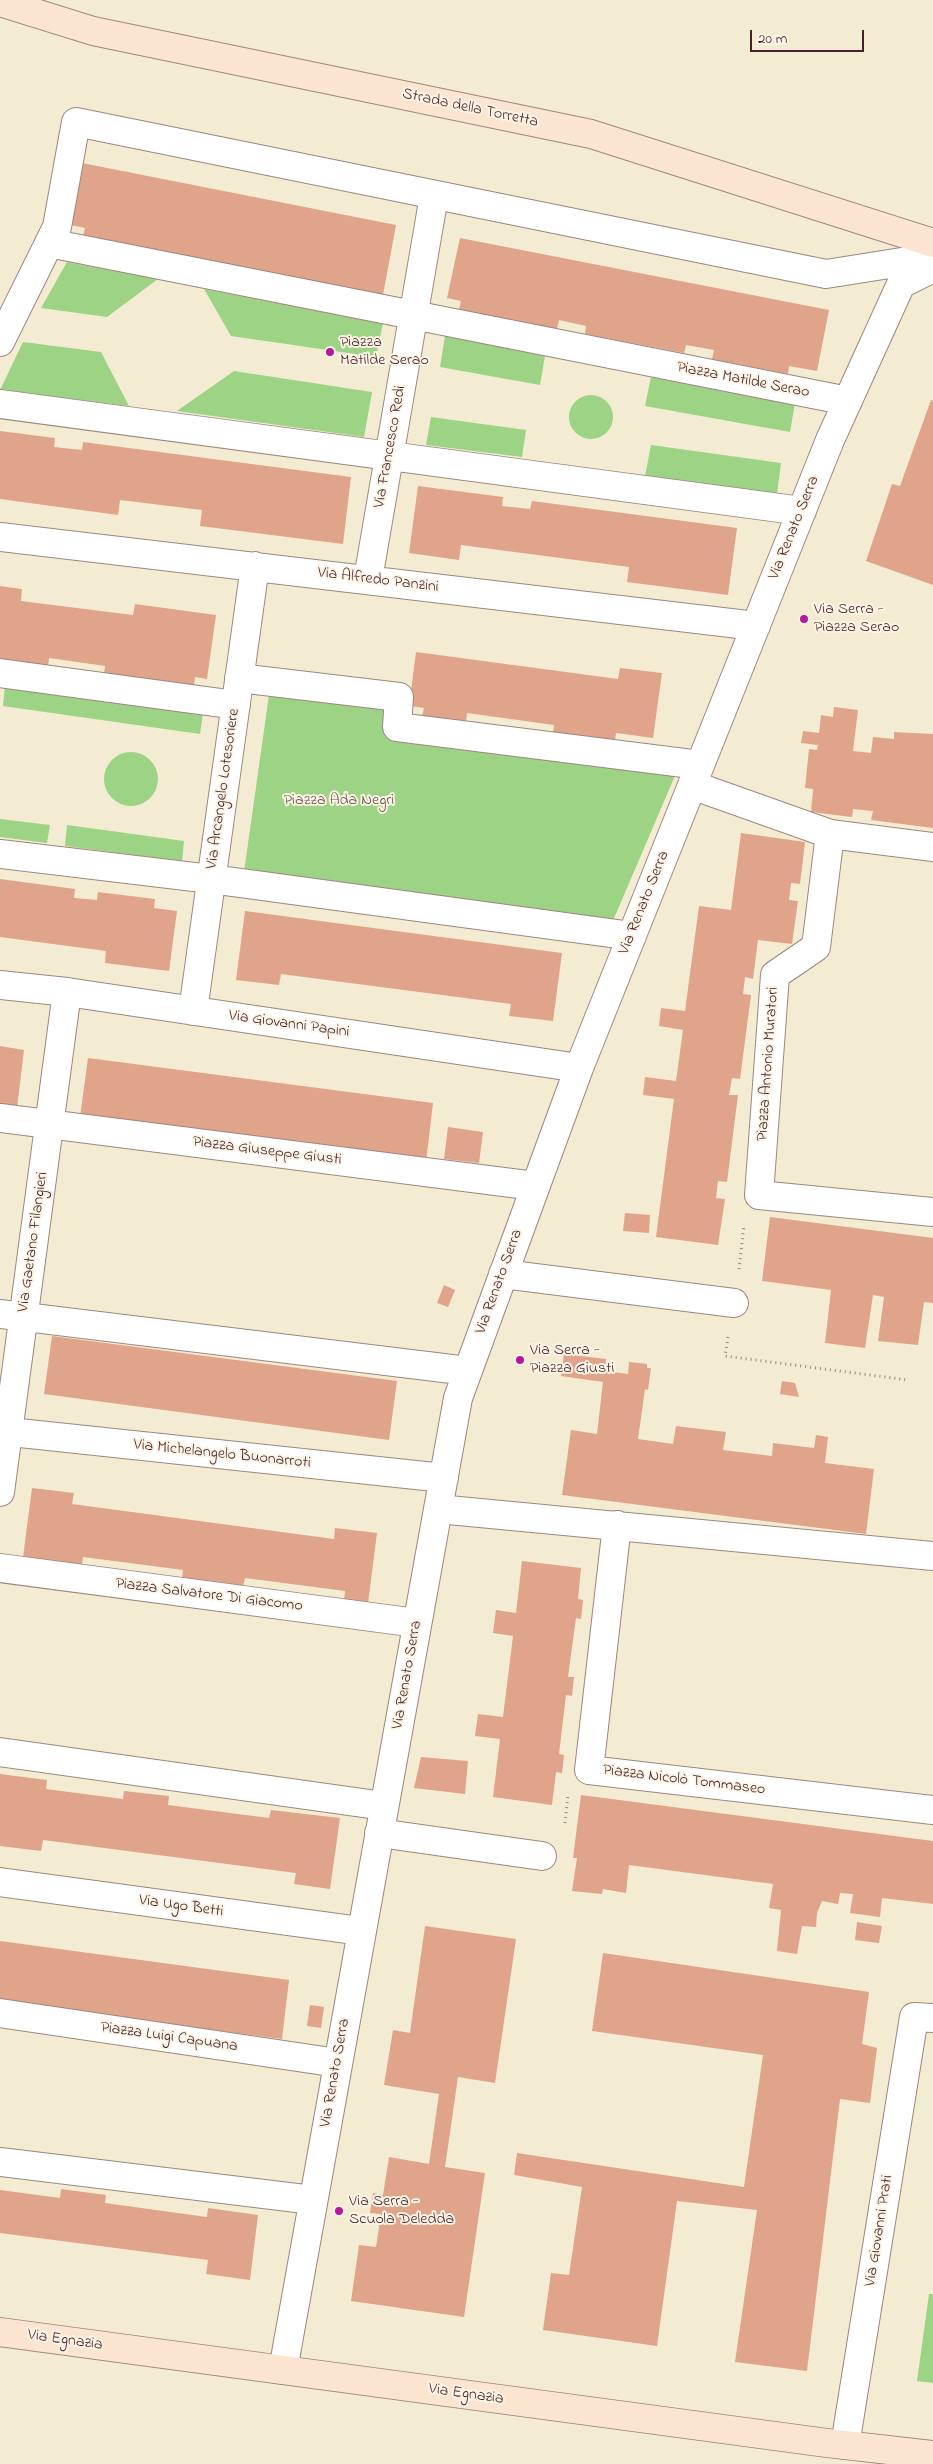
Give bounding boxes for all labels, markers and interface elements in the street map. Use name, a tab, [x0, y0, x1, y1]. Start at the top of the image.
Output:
scale bar	[753, 20, 867, 52]
text: 20 m	[758, 28, 787, 50]
street label: Strada della Torretta	[400, 85, 540, 133]
place label: Piazza Matilde Serao	[340, 333, 429, 371]
marker: Piazza Matilde Serao	[324, 346, 336, 358]
street label: Piazza Matilde Serao	[675, 359, 811, 403]
street label: Via Francesco Redi	[371, 384, 411, 510]
street label: Via Renato Serra	[765, 473, 825, 583]
street label: Via Alfredo Panzini	[316, 564, 440, 598]
place label: Via Serra - Piazza Serao	[814, 600, 899, 638]
marker: Via Serra - Piazza Serao	[798, 613, 810, 625]
street label: Via Arcangelo Lotesoriere	[203, 707, 245, 871]
park label: Piazza Ada Negri	[284, 791, 394, 811]
street label: Via Renato Serra	[615, 848, 675, 958]
street label: Piazza Antonio Muratori	[754, 986, 784, 1142]
street label: Via Giovanni Papini	[227, 1007, 351, 1043]
street label: Piazza Giuseppe Giusti	[191, 1133, 343, 1171]
street label: Via Gaetano Filangieri	[15, 1171, 53, 1313]
street label: Via Renato Serra	[472, 1227, 528, 1337]
place label: Via Serra - Piazza Giusti	[530, 1341, 614, 1379]
marker: Via Serra - Piazza Giusti	[514, 1354, 526, 1366]
street label: Via Michelangelo Buonarroti	[132, 1436, 312, 1474]
street label: Piazza Salvatore Di Giacomo	[114, 1575, 304, 1617]
street label: Via Renato Serra	[389, 1619, 427, 1731]
street label: Piazza Nicolò Tommaseo	[602, 1762, 766, 1800]
street label: Via Ugo Betti	[138, 1892, 224, 1922]
street label: Via Renato Serra	[317, 2017, 355, 2129]
street label: Piazza Luigi Capuana	[99, 2019, 239, 2057]
street label: Via Giovanni Prati	[862, 2174, 898, 2288]
place label: Via Serra - Scuola Deledda	[349, 2192, 454, 2230]
marker: Via Serra - Scuola Deledda	[333, 2205, 345, 2217]
street label: Via Egnazia	[26, 2326, 104, 2356]
street label: Via Egnazia	[427, 2380, 505, 2410]

